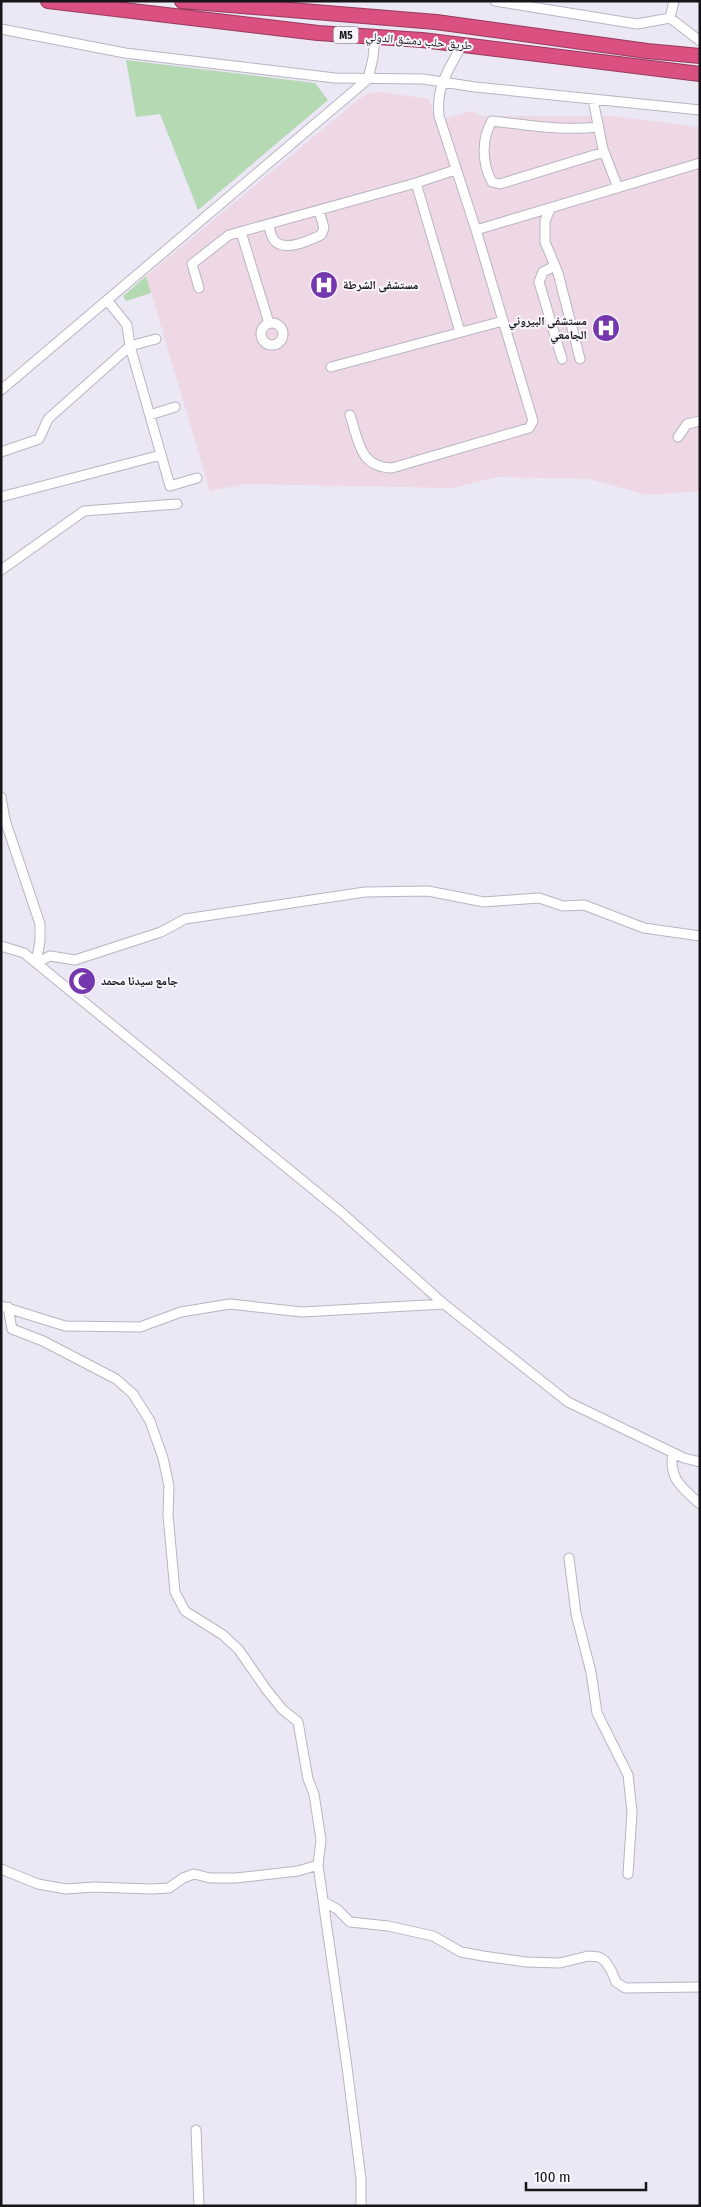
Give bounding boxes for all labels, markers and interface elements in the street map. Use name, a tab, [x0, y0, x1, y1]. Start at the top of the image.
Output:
road number: M5	[334, 26, 358, 44]
street label: طريق حلب دمشق الدولي	[365, 29, 473, 56]
hospital icon: مستشفى الشرطة	[309, 270, 339, 300]
place label: مستشفى الشرطة	[343, 278, 419, 293]
hospital icon: مستشفى البيروني الجامعي	[591, 313, 621, 343]
place label: مستشفى البيروني الجامعي	[508, 314, 587, 345]
mosque icon: جامع سيدنا محمد	[67, 966, 97, 996]
place label: جامع سيدنا محمد	[101, 974, 178, 989]
scale bar	[526, 2160, 646, 2192]
text: 100 m	[534, 2168, 571, 2186]

